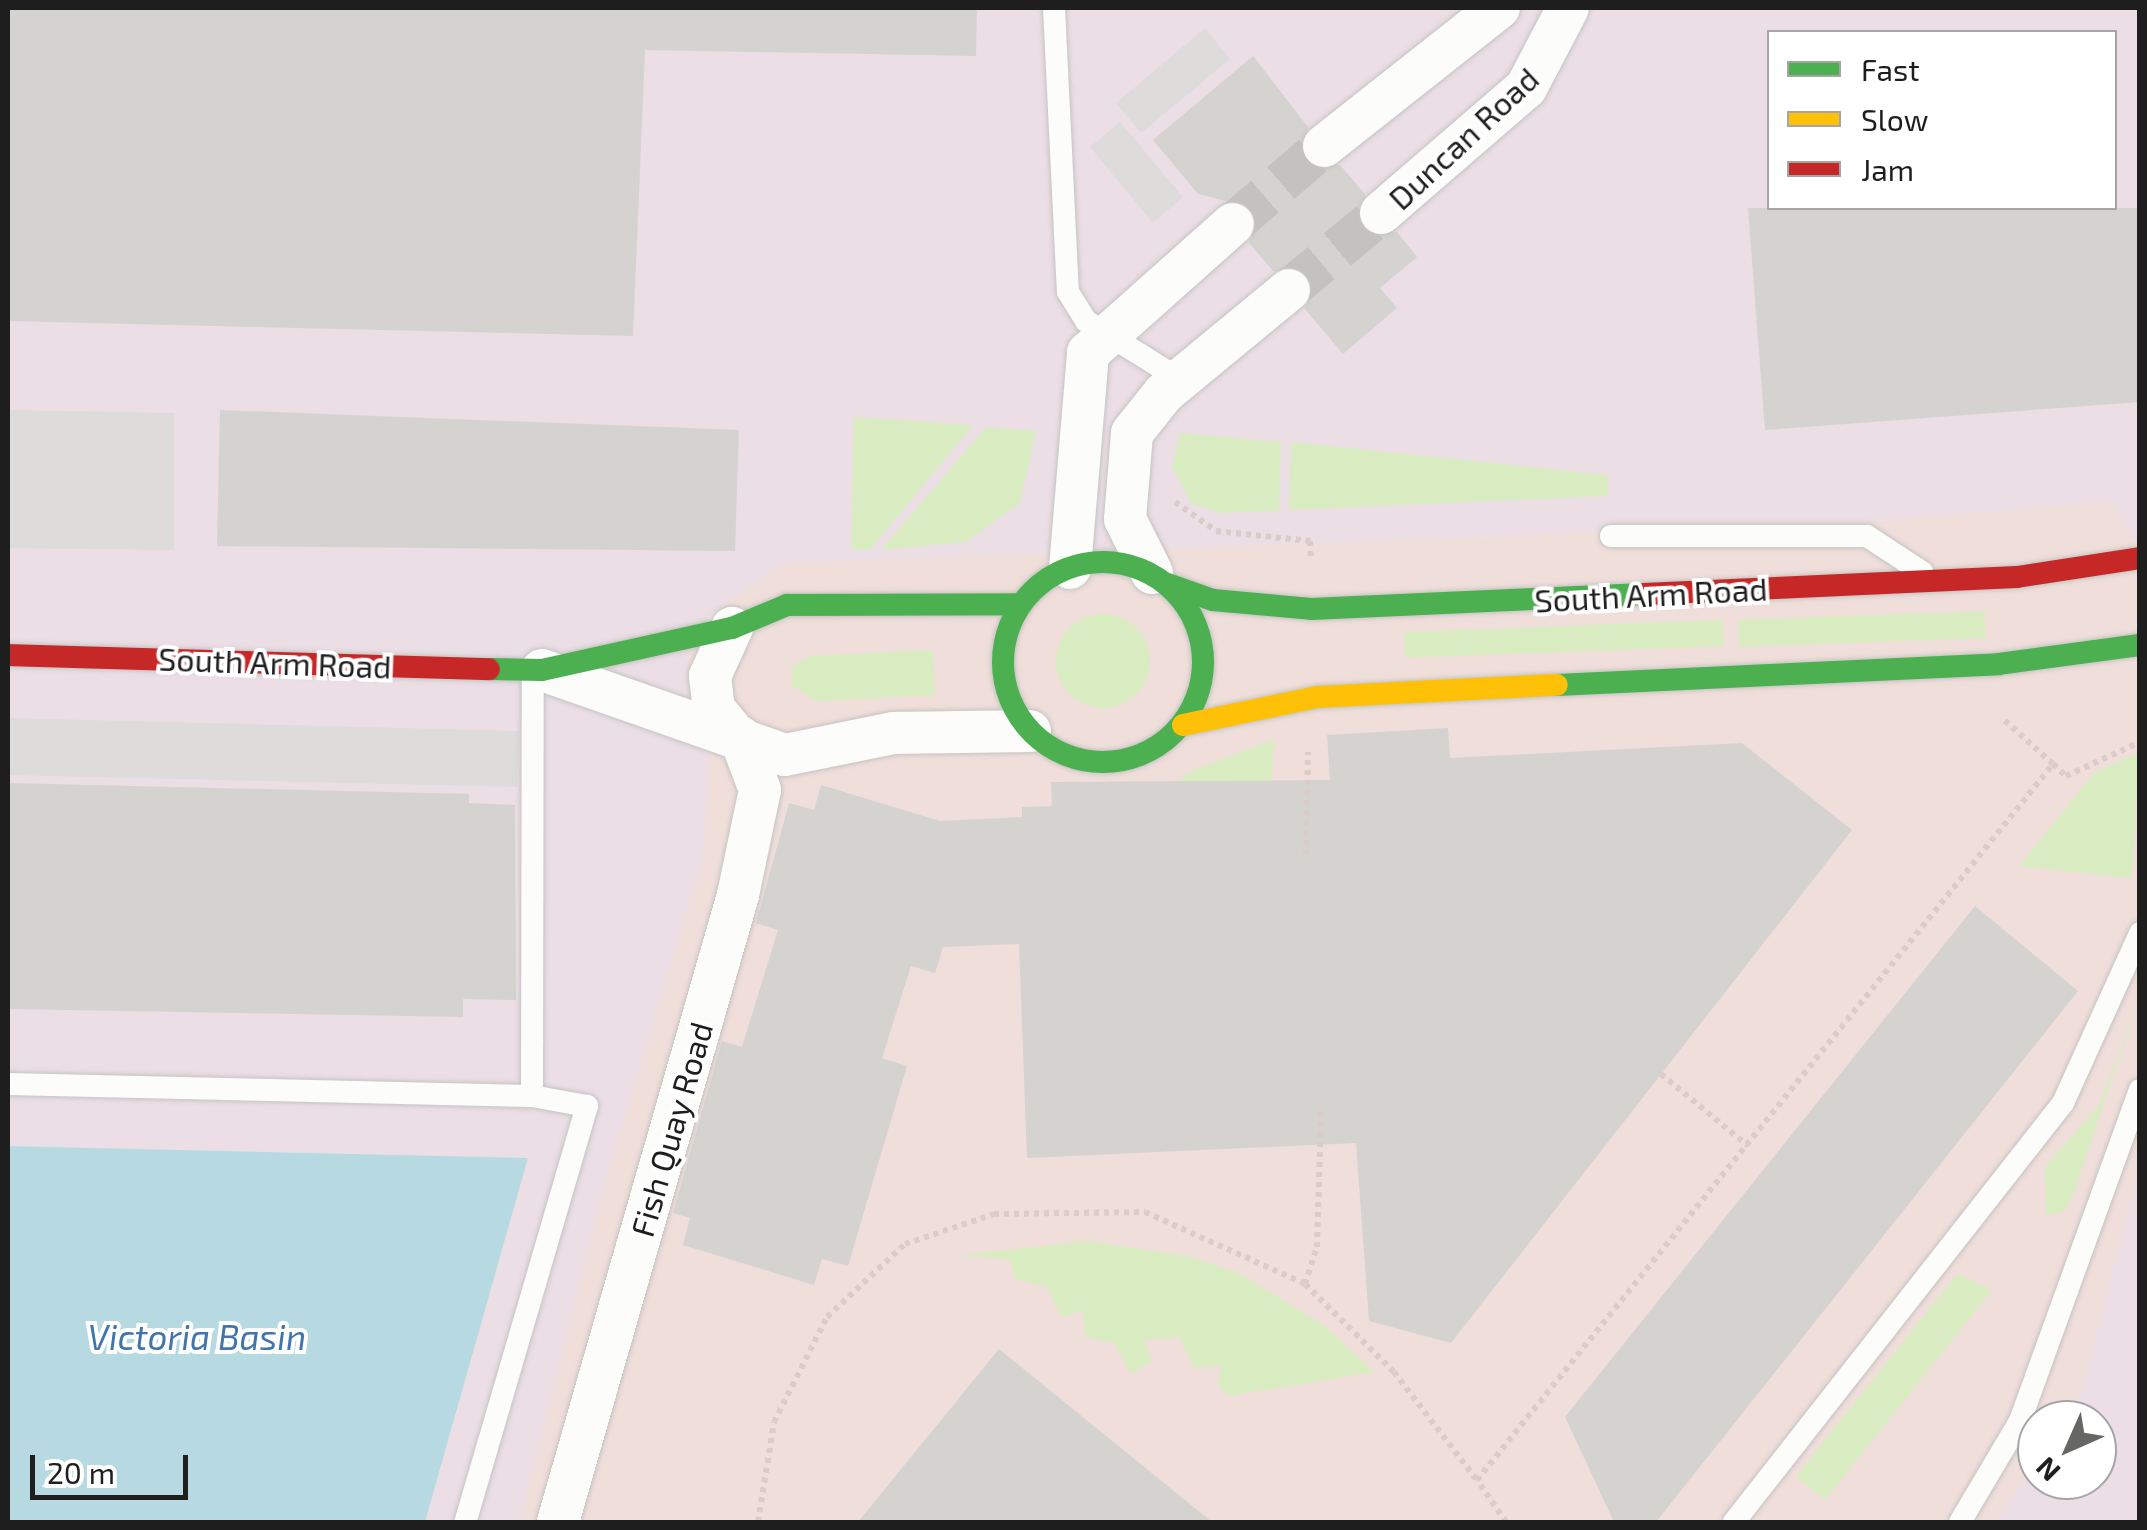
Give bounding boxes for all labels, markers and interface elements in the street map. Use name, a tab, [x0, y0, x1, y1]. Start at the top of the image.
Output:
legend	[1767, 30, 2117, 210]
text: Fast	[1861, 51, 1920, 87]
street label: Duncan Road	[1380, 59, 1546, 217]
text: Slow	[1861, 101, 1928, 137]
text: Jam	[1861, 151, 1914, 187]
street label: South Arm Road	[1533, 569, 1769, 619]
street label: South Arm Road	[157, 639, 393, 685]
street label: Fish Quay Road	[622, 1017, 720, 1241]
water label: Victoria Basin	[88, 1315, 306, 1357]
north arrow	[2017, 1400, 2117, 1500]
scale bar	[35, 1435, 192, 1497]
text: N	[2028, 1451, 2066, 1489]
text: 20 m	[47, 1454, 115, 1490]

